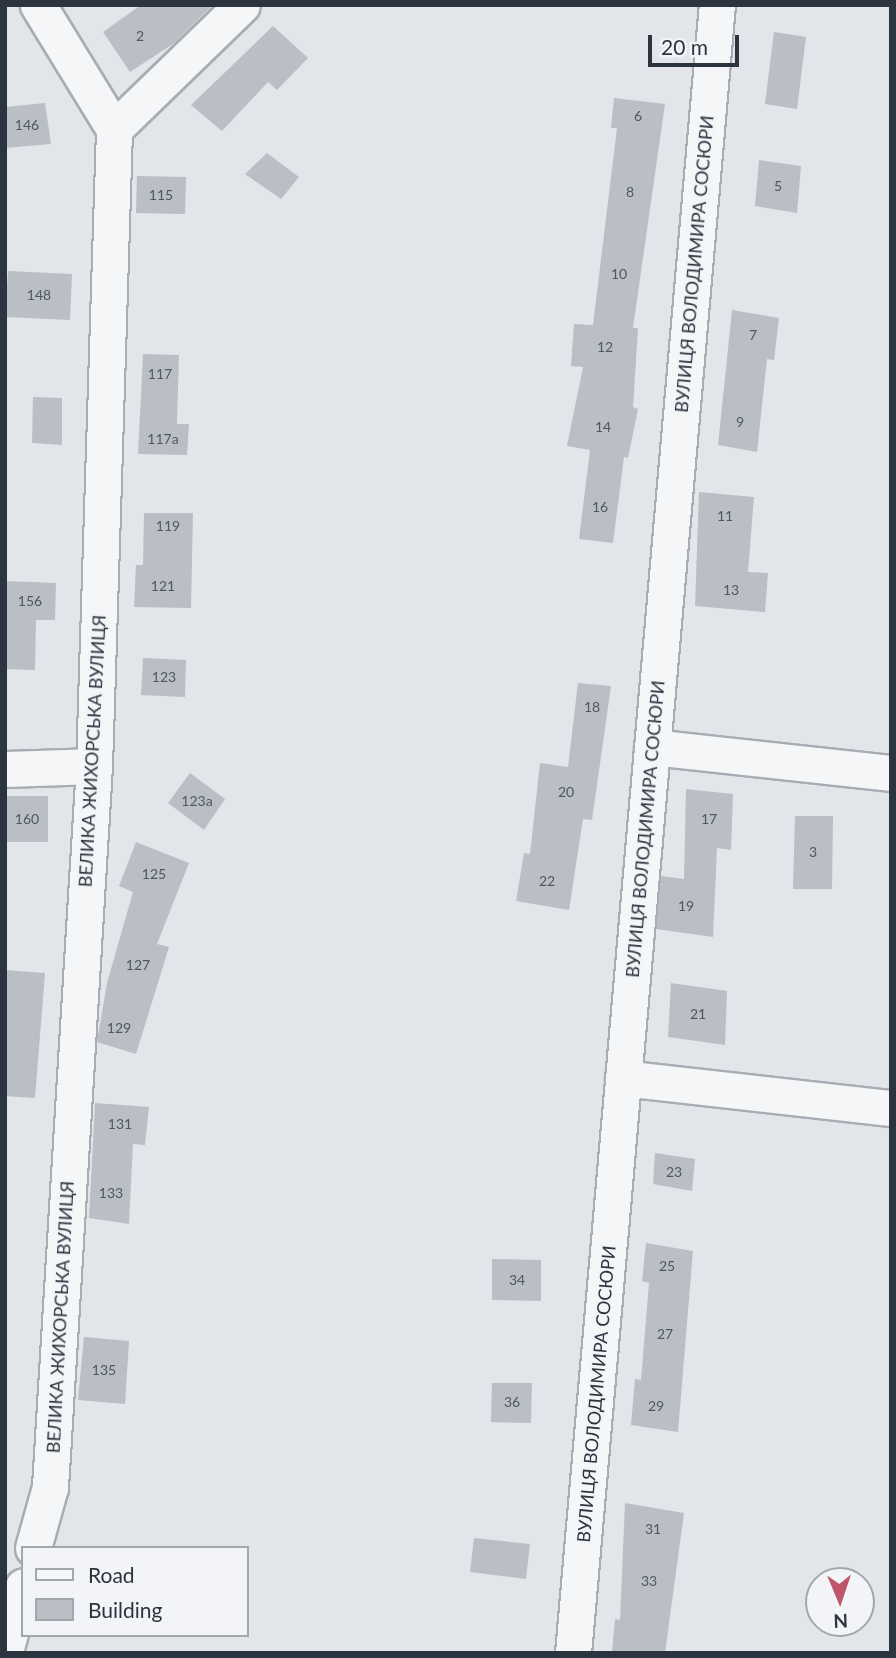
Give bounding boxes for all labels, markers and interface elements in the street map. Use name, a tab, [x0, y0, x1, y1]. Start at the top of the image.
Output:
scale bar	[651, 21, 742, 65]
house number: 2	[136, 28, 144, 44]
text: 20 m	[661, 34, 708, 59]
house number: 6	[634, 108, 642, 124]
street label: ВУЛИЦЯ ВОЛОДИМИРА СОСЮРИ	[670, 115, 718, 413]
house number: 146	[15, 117, 39, 133]
house number: 5	[774, 178, 782, 194]
house number: 8	[626, 184, 634, 200]
house number: 115	[149, 187, 173, 203]
house number: 10	[611, 266, 627, 282]
house number: 148	[27, 287, 51, 303]
house number: 7	[749, 327, 757, 343]
house number: 12	[597, 339, 613, 355]
house number: 117	[148, 366, 172, 382]
house number: 9	[736, 414, 744, 430]
house number: 14	[595, 419, 611, 435]
house number: 117а	[147, 431, 179, 447]
house number: 16	[592, 499, 608, 515]
house number: 11	[717, 508, 733, 524]
house number: 119	[156, 518, 180, 534]
house number: 121	[151, 578, 175, 594]
house number: 13	[723, 582, 739, 598]
house number: 156	[18, 593, 42, 609]
street label: ВЕЛИКА ЖИХОРСЬКА ВУЛИЦЯ	[74, 614, 110, 888]
house number: 123	[152, 669, 176, 685]
street label: ВУЛИЦЯ ВОЛОДИМИРА СОСЮРИ	[621, 680, 669, 978]
house number: 18	[584, 699, 600, 715]
house number: 20	[558, 784, 574, 800]
house number: 123а	[181, 793, 213, 809]
house number: 160	[15, 811, 39, 827]
house number: 17	[701, 811, 717, 827]
house number: 3	[809, 844, 817, 860]
house number: 125	[142, 866, 166, 882]
house number: 22	[539, 873, 555, 889]
house number: 19	[678, 898, 694, 914]
house number: 127	[126, 957, 150, 973]
house number: 21	[690, 1006, 706, 1022]
house number: 129	[107, 1020, 131, 1036]
house number: 131	[108, 1116, 132, 1132]
house number: 23	[666, 1164, 682, 1180]
street label: ВЕЛИКА ЖИХОРСЬКА ВУЛИЦЯ	[42, 1180, 78, 1454]
house number: 133	[99, 1185, 123, 1201]
street label: ВУЛИЦЯ ВОЛОДИМИРА СОСЮРИ	[572, 1245, 620, 1543]
house number: 25	[659, 1258, 675, 1274]
house number: 34	[509, 1272, 525, 1288]
house number: 27	[657, 1326, 673, 1342]
house number: 135	[92, 1362, 116, 1378]
house number: 36	[504, 1394, 520, 1410]
house number: 29	[648, 1398, 664, 1414]
house number: 31	[645, 1521, 661, 1537]
legend	[21, 1546, 248, 1637]
text: Road	[88, 1562, 135, 1587]
north arrow	[805, 1567, 875, 1637]
house number: 33	[641, 1573, 657, 1589]
text: Building	[88, 1597, 163, 1622]
text: N	[833, 1610, 848, 1633]

